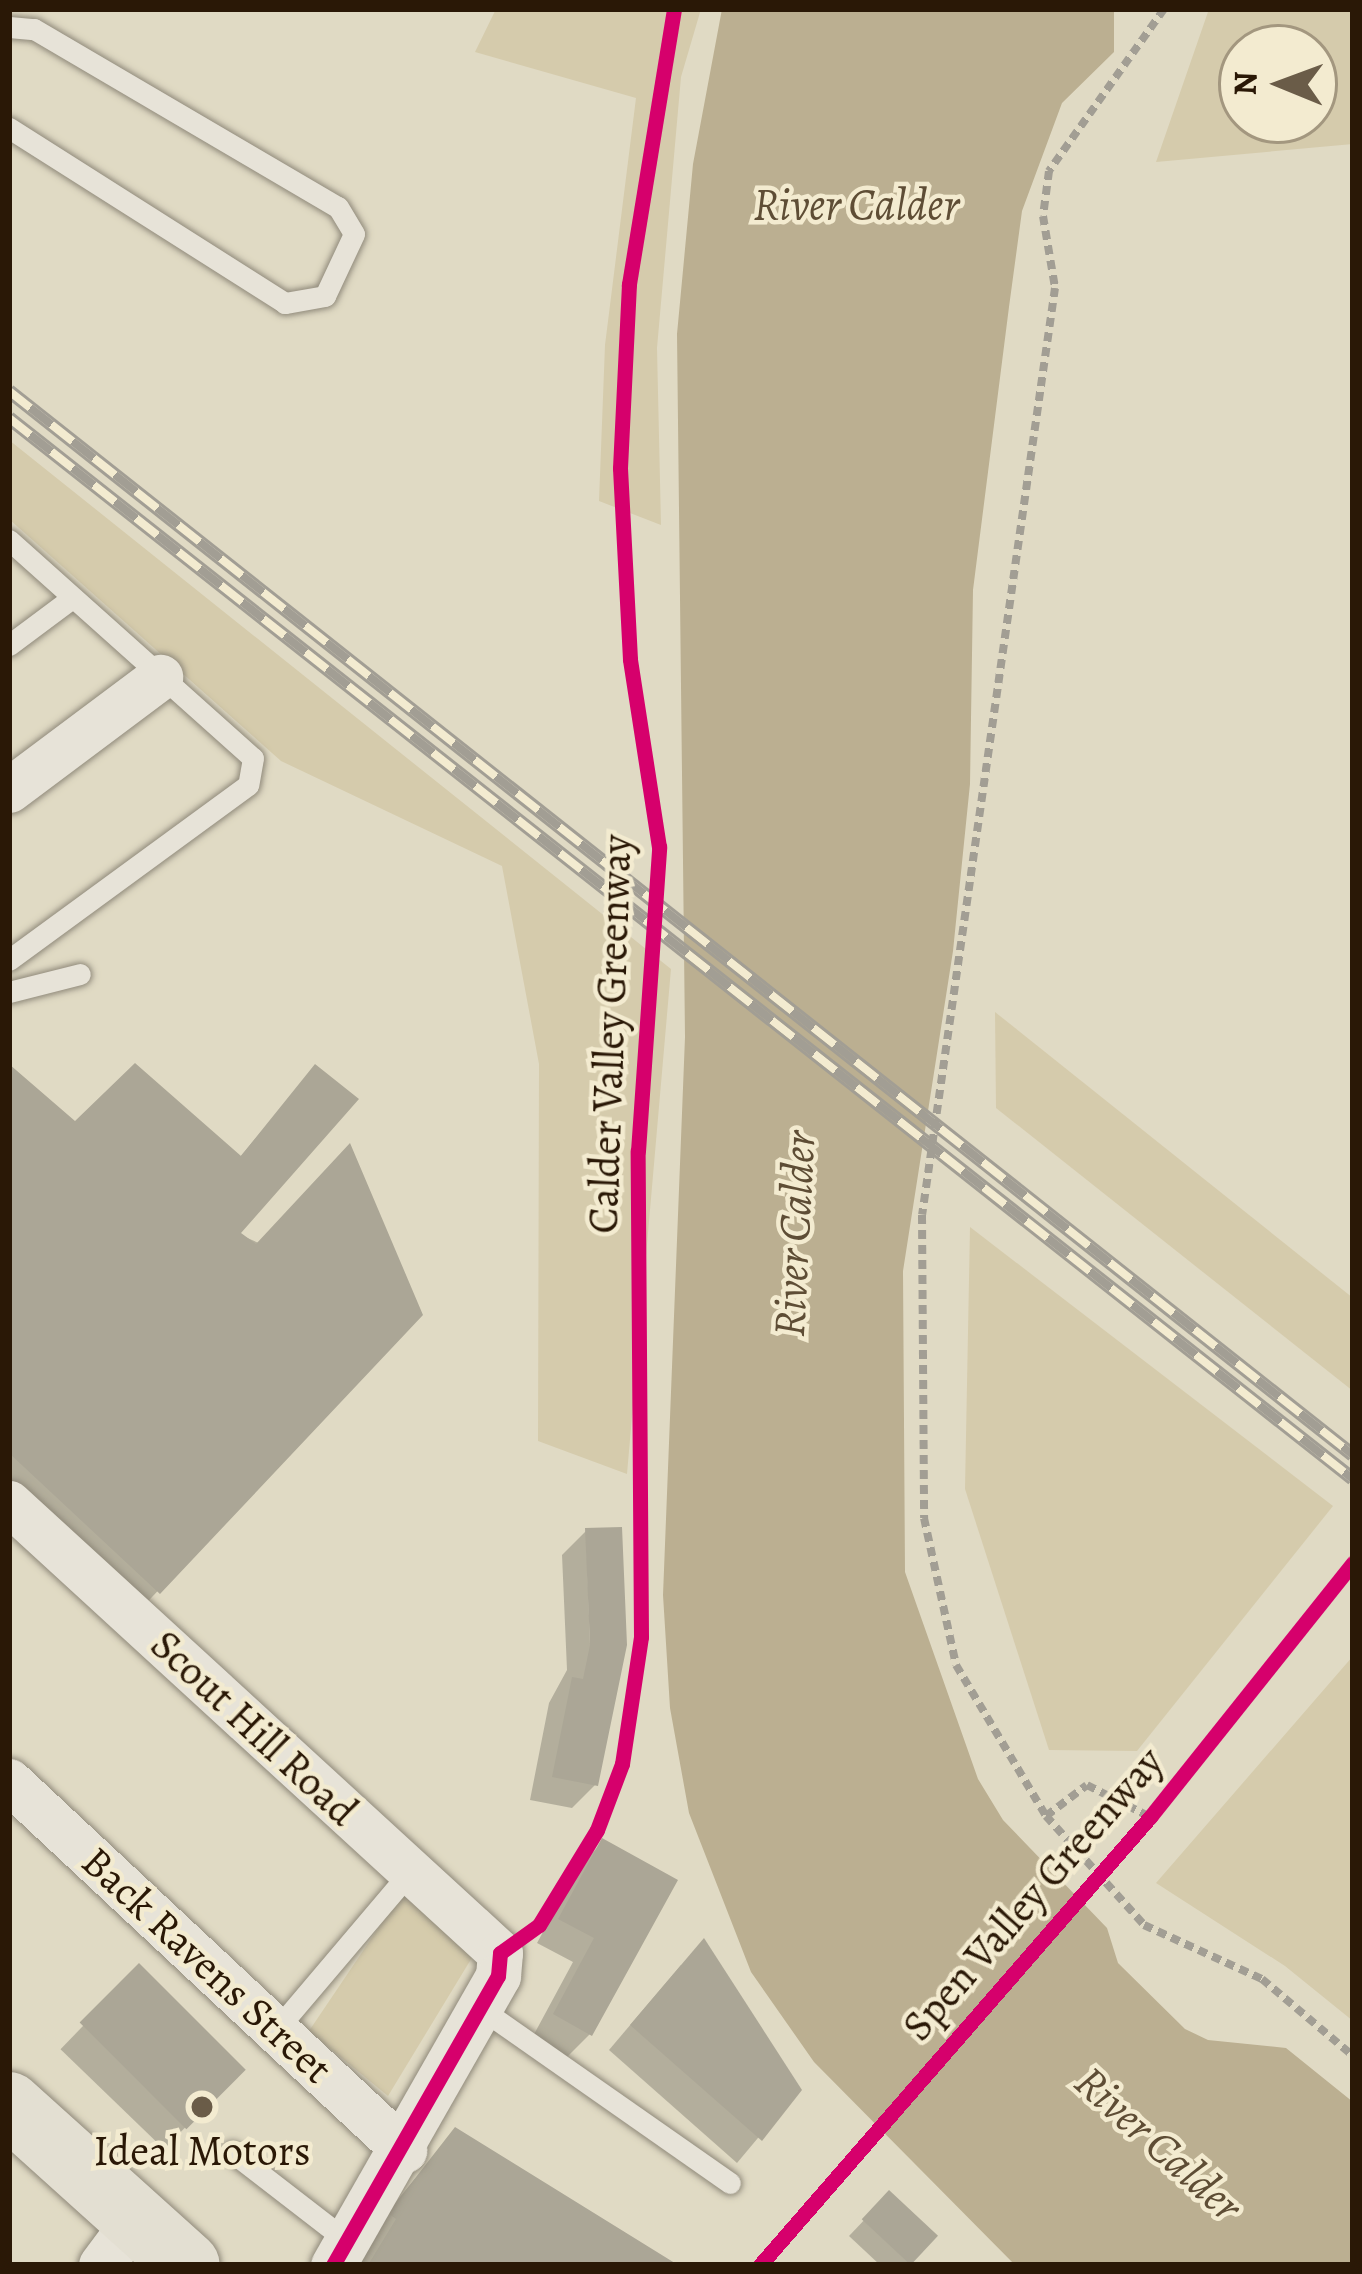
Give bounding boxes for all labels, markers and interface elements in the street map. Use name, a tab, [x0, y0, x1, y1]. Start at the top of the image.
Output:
north arrow	[1218, 24, 1338, 144]
text: N	[1222, 71, 1267, 96]
water label: River Calder	[753, 178, 959, 232]
street label: Calder Valley Greenway	[578, 834, 642, 1234]
water label: River Calder	[763, 1130, 827, 1338]
street label: Scout Hill Road	[140, 1620, 368, 1836]
street label: Spen Valley Greenway	[892, 1737, 1174, 2051]
street label: Back Ravens Street	[71, 1836, 343, 2094]
water label: River Calder	[1063, 2055, 1253, 2233]
marker: Ideal Motors	[189, 2094, 215, 2120]
place label: Ideal Motors	[93, 2126, 311, 2176]

